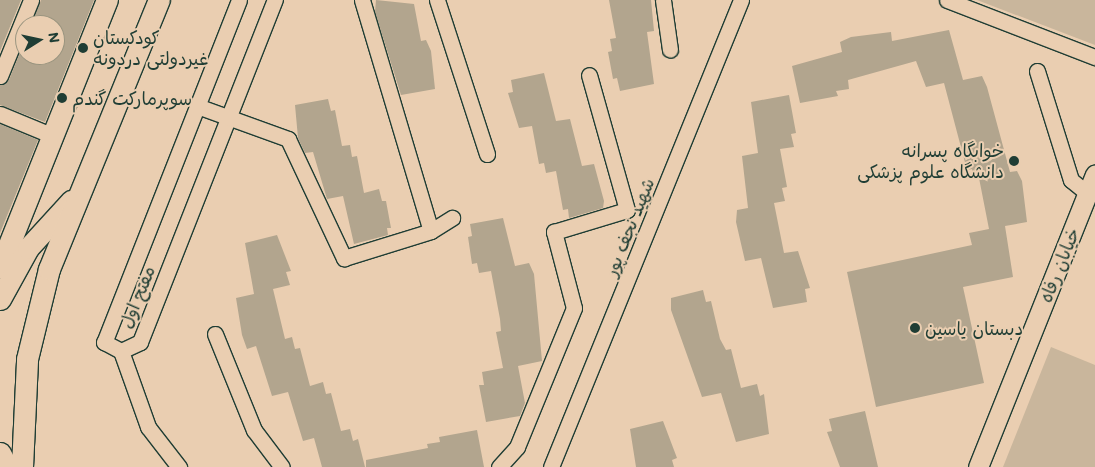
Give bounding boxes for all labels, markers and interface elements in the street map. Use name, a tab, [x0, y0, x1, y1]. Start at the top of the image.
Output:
north arrow	[15, 15, 65, 65]
place label: کودکستان غیردولتی دردونه	[93, 27, 208, 70]
text: N	[44, 31, 65, 44]
marker: کودکستان غیردولتی دردونه	[77, 42, 89, 54]
place label: سوپرمارکت گندم	[72, 87, 192, 109]
marker: سوپرمارکت گندم	[56, 92, 68, 104]
place label: خوابگاه پسرانه دانشگاه علوم پزشکی	[857, 140, 1004, 182]
marker: خوابگاه پسرانه دانشگاه علوم پزشکی	[1008, 155, 1020, 167]
street label: شهید نجف پور	[599, 175, 659, 279]
street label: خیابان رفاه	[1034, 225, 1084, 305]
street label: مفتح اول	[115, 263, 159, 331]
place label: دبستان یاسین	[925, 317, 1023, 339]
marker: دبستان یاسین	[909, 322, 921, 334]

